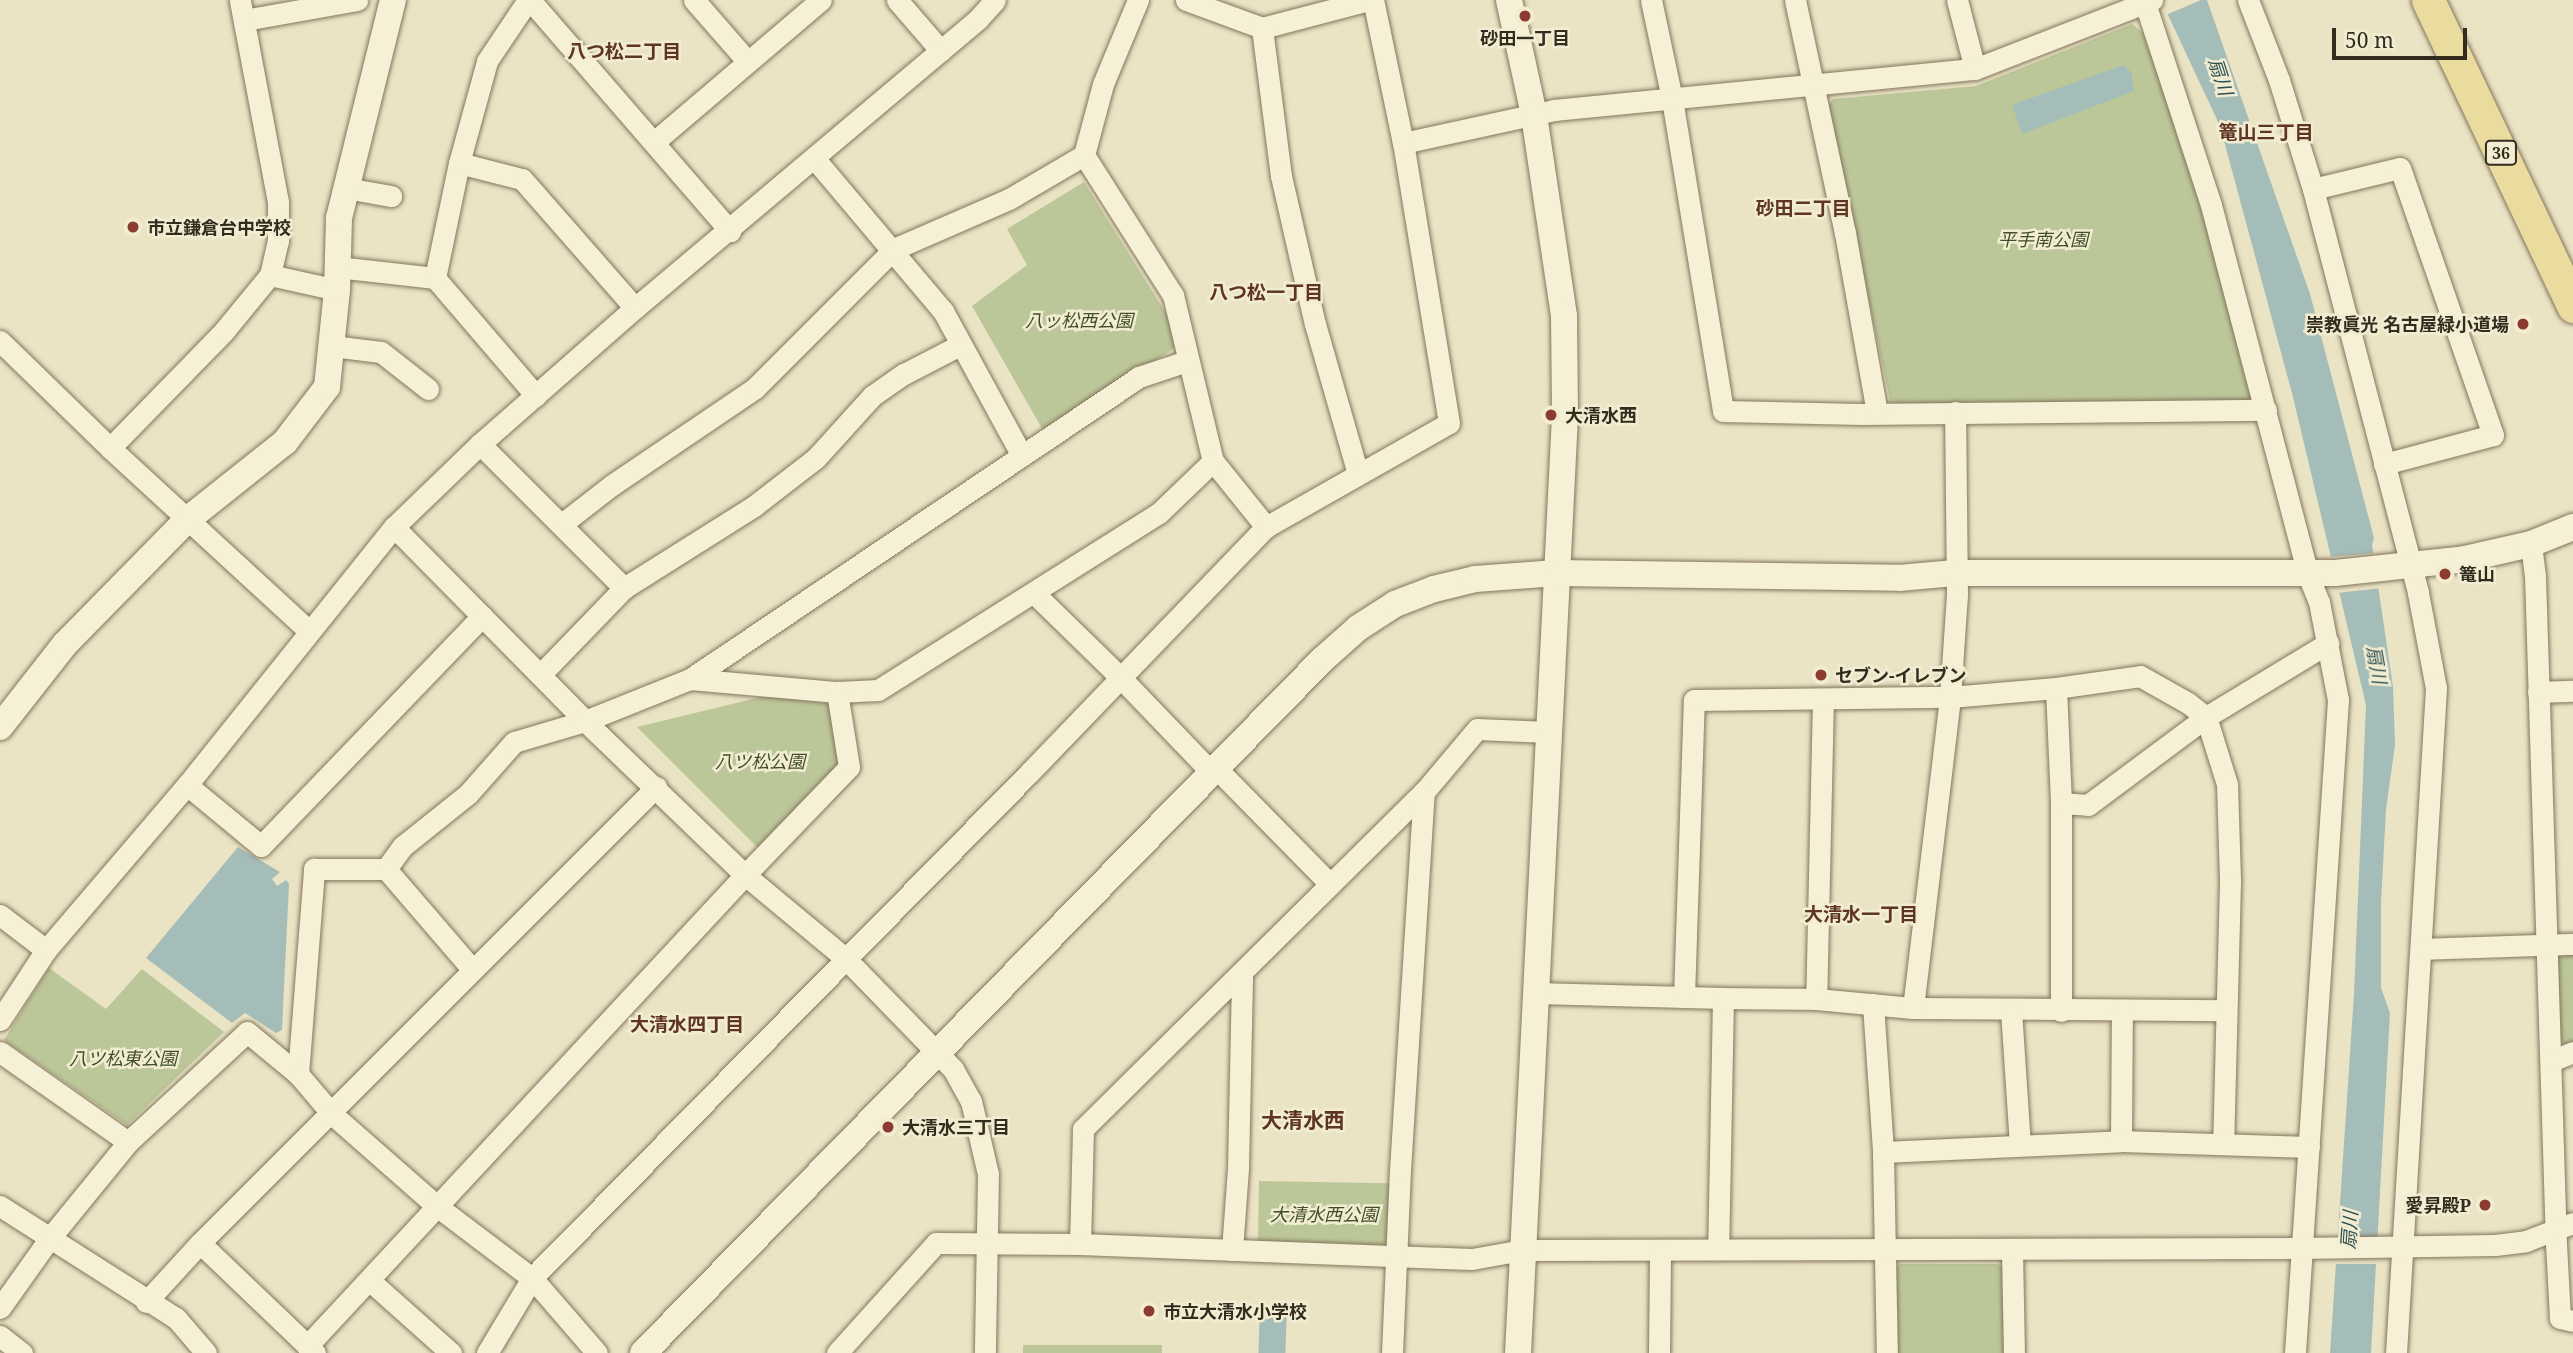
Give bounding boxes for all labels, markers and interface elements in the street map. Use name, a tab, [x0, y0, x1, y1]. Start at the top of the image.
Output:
marker: 砂田一丁目	[1517, 8, 1533, 24]
scale bar	[2335, 14, 2470, 58]
text: 50 m	[2345, 26, 2394, 54]
place label: 砂田一丁目	[1480, 27, 1570, 49]
district label: 八つ松二丁目	[567, 41, 681, 63]
water label: 扇川	[2203, 55, 2237, 99]
district label: 篭山三丁目	[2219, 122, 2313, 144]
road number: 36	[2484, 140, 2518, 166]
district label: 砂田二丁目	[1756, 198, 1850, 220]
place label: 市立鎌倉台中学校	[147, 216, 291, 238]
marker: 市立鎌倉台中学校	[125, 219, 141, 235]
park label: 平手南公園	[1998, 228, 2088, 250]
district label: 八つ松一丁目	[1209, 282, 1323, 304]
park label: 八ッ松西公園	[1025, 309, 1133, 331]
place label: 崇教眞光 名古屋緑小道場	[2306, 313, 2509, 335]
marker: 崇教眞光 名古屋緑小道場	[2515, 316, 2531, 332]
place label: 大清水西	[1565, 404, 1637, 426]
marker: 大清水西	[1543, 407, 1559, 423]
place label: 篭山	[2459, 563, 2495, 585]
marker: 篭山	[2437, 566, 2453, 582]
water label: 扇川	[2361, 644, 2391, 686]
place label: セブン-イレブン	[1835, 664, 1967, 686]
marker: セブン-イレブン	[1813, 667, 1829, 683]
park label: 八ツ松公園	[715, 750, 805, 772]
district label: 大清水一丁目	[1804, 904, 1918, 926]
district label: 大清水四丁目	[630, 1014, 744, 1036]
park label: 八ツ松東公園	[69, 1047, 177, 1069]
district label: 大清水西	[1261, 1107, 1345, 1133]
place label: 大清水三丁目	[902, 1116, 1010, 1138]
marker: 大清水三丁目	[880, 1119, 896, 1135]
place label: 愛昇殿P	[2406, 1194, 2471, 1216]
marker: 愛昇殿P	[2477, 1197, 2493, 1213]
park label: 大清水西公園	[1270, 1203, 1378, 1225]
water label: 扇川	[2337, 1210, 2363, 1250]
place label: 市立大清水小学校	[1163, 1300, 1307, 1322]
marker: 市立大清水小学校	[1141, 1303, 1157, 1319]

